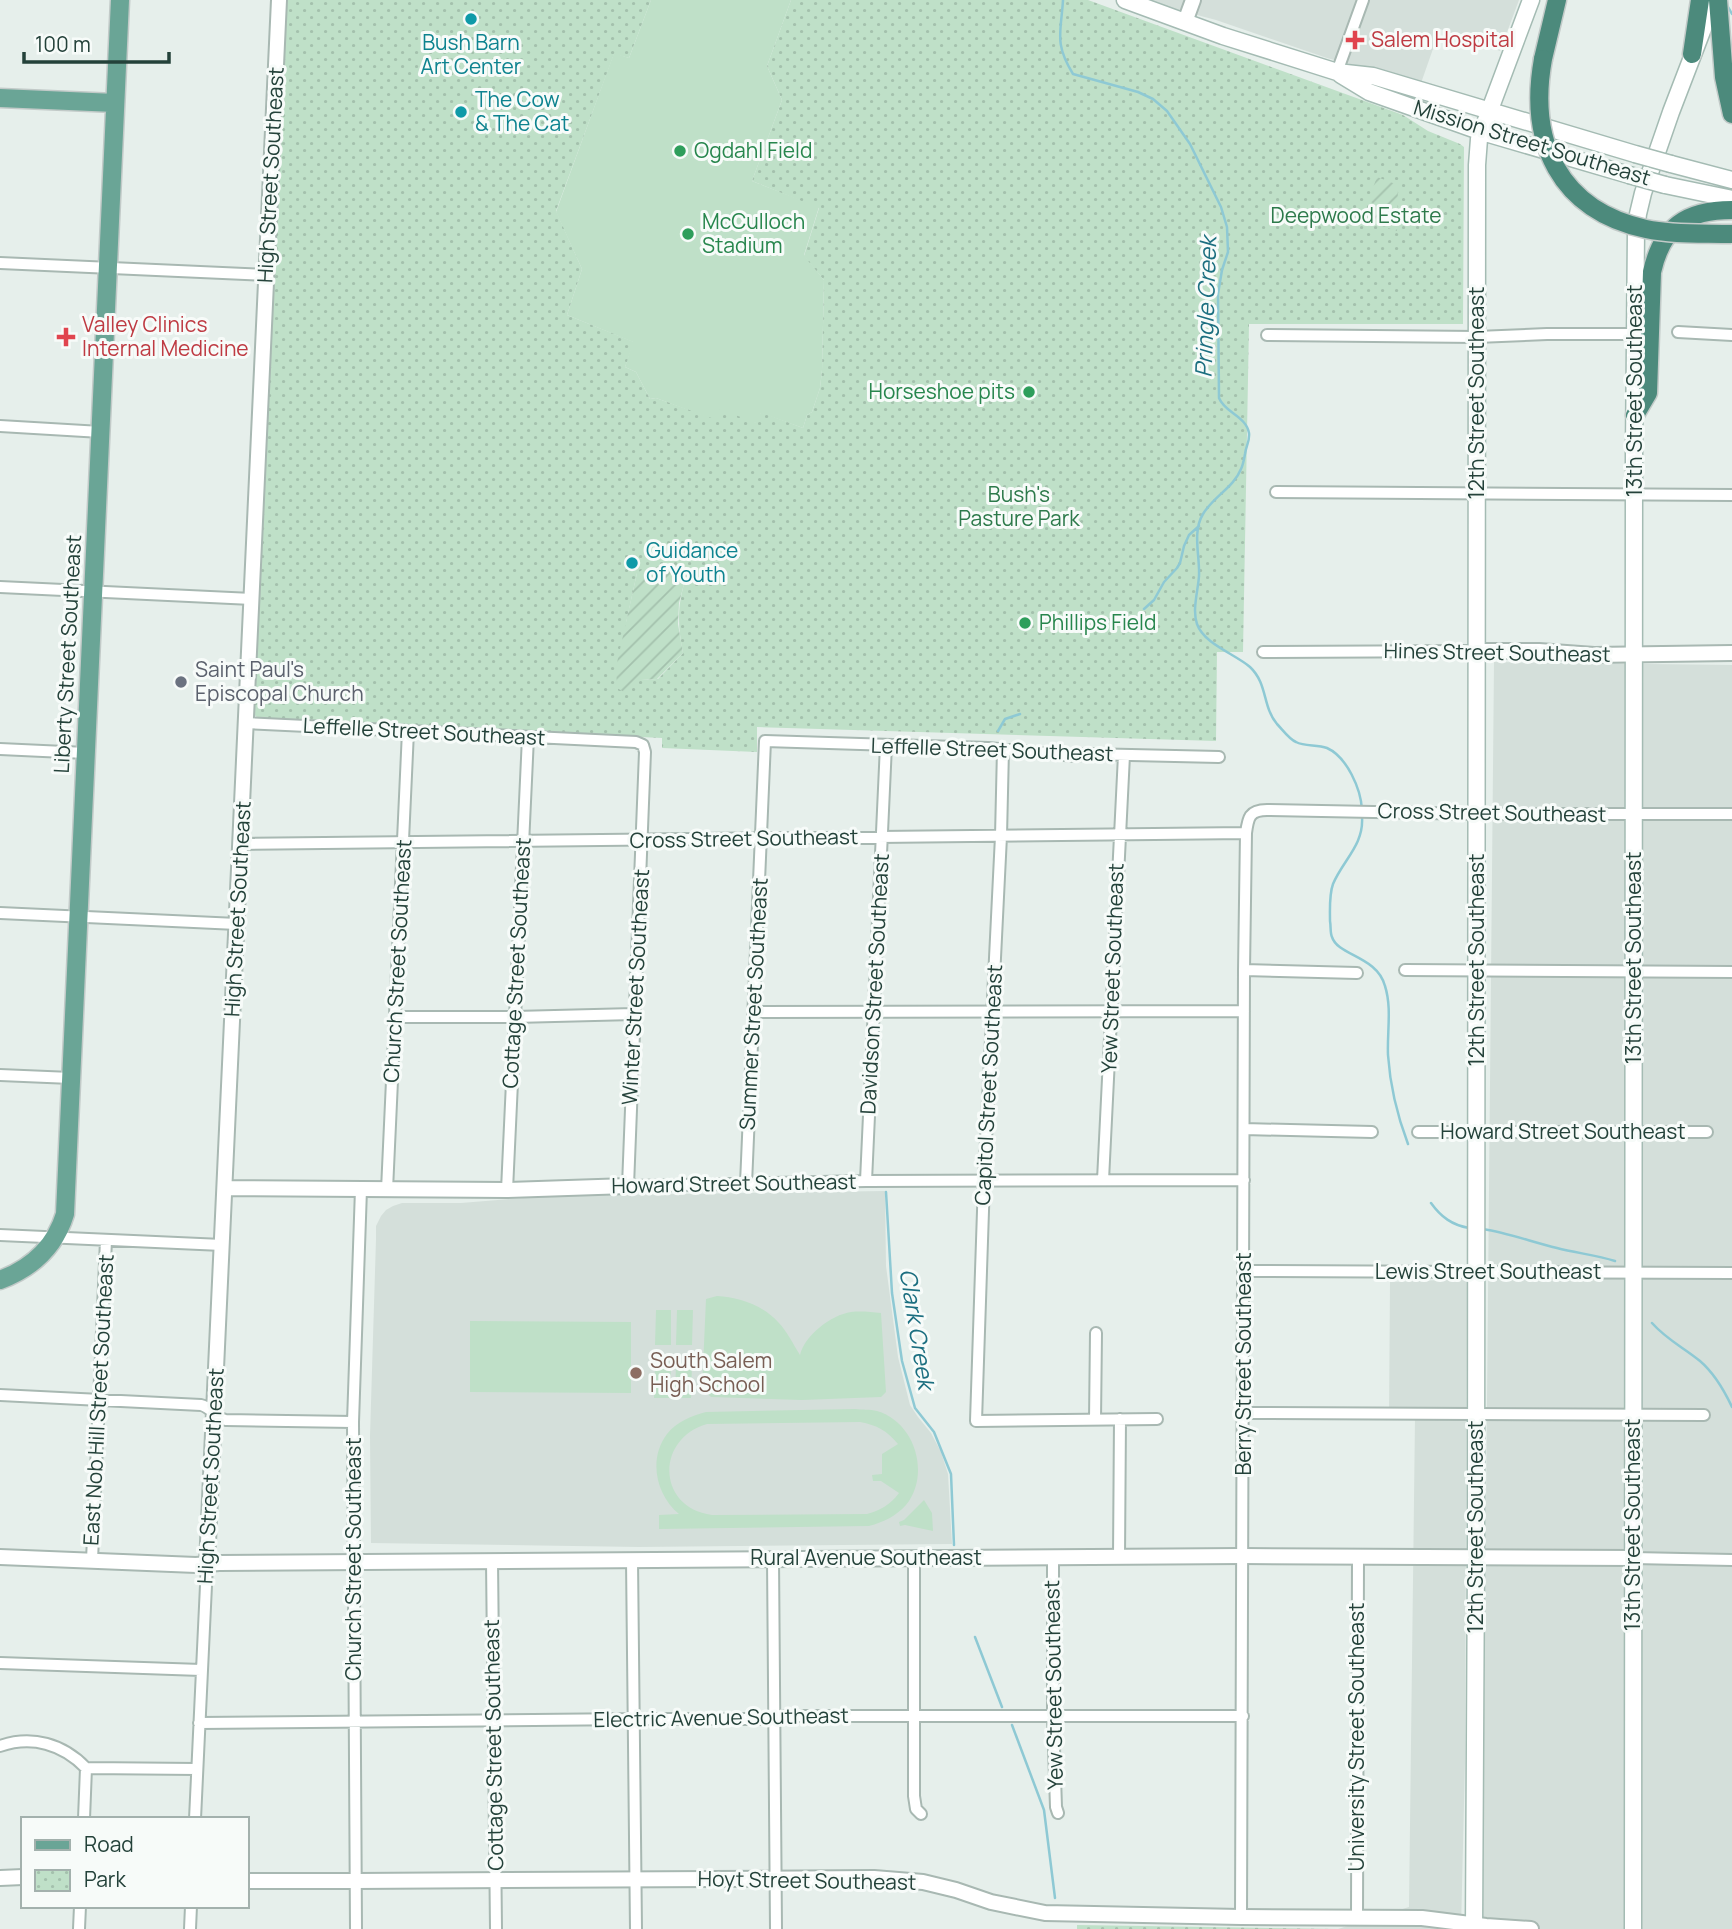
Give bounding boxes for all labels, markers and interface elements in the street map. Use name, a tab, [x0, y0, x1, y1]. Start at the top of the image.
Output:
marker: Bush Barn Art Center	[463, 11, 479, 27]
scale bar	[24, 21, 170, 65]
place label: Salem Hospital	[1371, 25, 1515, 53]
place label: Bush Barn Art Center	[421, 28, 522, 80]
text: 100 m	[35, 30, 91, 58]
marker: Salem Hospital	[1345, 30, 1365, 50]
street label: High Street Southeast	[250, 66, 290, 284]
place label: The Cow & The Cat	[475, 85, 569, 137]
street label: Mission Street Southeast	[1410, 93, 1654, 191]
marker: The Cow & The Cat	[453, 104, 469, 120]
place label: Ogdahl Field	[694, 136, 812, 164]
marker: Ogdahl Field	[672, 143, 688, 159]
park label: Deepwood Estate	[1271, 201, 1441, 229]
place label: McCulloch Stadium	[702, 207, 805, 259]
marker: McCulloch Stadium	[680, 226, 696, 242]
water label: Pringle Creek	[1187, 232, 1224, 378]
street label: 13th Street Southeast	[1620, 285, 1648, 497]
street label: 12th Street Southeast	[1462, 286, 1490, 500]
place label: Valley Clinics Internal Medicine	[82, 310, 249, 362]
marker: Valley Clinics Internal Medicine	[56, 327, 76, 347]
place label: Horseshoe pits	[869, 377, 1015, 405]
marker: Horseshoe pits	[1021, 384, 1037, 400]
park label: Bush's Pasture Park	[958, 480, 1080, 532]
street label: Liberty Street Southeast	[47, 534, 87, 774]
place label: Guidance of Youth	[646, 536, 738, 588]
marker: Guidance of Youth	[624, 555, 640, 571]
place label: Phillips Field	[1039, 608, 1156, 636]
marker: Phillips Field	[1017, 615, 1033, 631]
street label: Hines Street Southeast	[1383, 636, 1611, 668]
place label: Saint Paul's Episcopal Church	[195, 655, 364, 707]
marker: Saint Paul's Episcopal Church	[173, 674, 189, 690]
street label: Leffelle Street Southeast	[302, 711, 546, 751]
street label: Leffelle Street Southeast	[870, 731, 1114, 767]
street label: Cross Street Southeast	[1377, 796, 1607, 828]
street label: High Street Southeast	[217, 800, 257, 1018]
street label: Cross Street Southeast	[629, 822, 859, 854]
street label: Cottage Street Southeast	[495, 837, 537, 1089]
street label: Church Street Southeast	[377, 839, 417, 1083]
street label: 13th Street Southeast	[1619, 852, 1647, 1064]
street label: Davidson Street Southeast	[853, 853, 895, 1115]
street label: 12th Street Southeast	[1462, 853, 1490, 1067]
street label: Yew Street Southeast	[1094, 863, 1130, 1073]
street label: Winter Street Southeast	[615, 868, 655, 1106]
street label: Summer Street Southeast	[732, 877, 774, 1131]
street label: Capitol Street Southeast	[968, 964, 1008, 1206]
street label: Howard Street Southeast	[1440, 1117, 1686, 1145]
street label: Howard Street Southeast	[611, 1167, 857, 1199]
street label: Berry Street Southeast	[1229, 1252, 1257, 1476]
street label: East Nob Hill Street Southeast	[76, 1254, 120, 1546]
street label: Lewis Street Southeast	[1375, 1257, 1601, 1285]
water label: Clark Creek	[893, 1266, 944, 1395]
place label: South Salem High School	[650, 1346, 772, 1398]
marker: South Salem High School	[628, 1365, 644, 1381]
street label: High Street Southeast	[190, 1367, 230, 1585]
street label: 13th Street Southeast	[1618, 1419, 1646, 1631]
street label: 12th Street Southeast	[1461, 1420, 1489, 1634]
street label: Church Street Southeast	[339, 1437, 367, 1681]
street label: Rural Avenue Southeast	[750, 1543, 982, 1571]
street label: Yew Street Southeast	[1037, 1580, 1069, 1790]
street label: University Street Southeast	[1342, 1603, 1370, 1871]
street label: Cottage Street Southeast	[477, 1619, 509, 1871]
street label: Electric Avenue Southeast	[593, 1701, 849, 1733]
legend	[21, 1817, 248, 1908]
text: Road	[84, 1830, 134, 1858]
street label: Hoyt Street Southeast	[697, 1864, 917, 1896]
text: Park	[84, 1865, 126, 1893]

